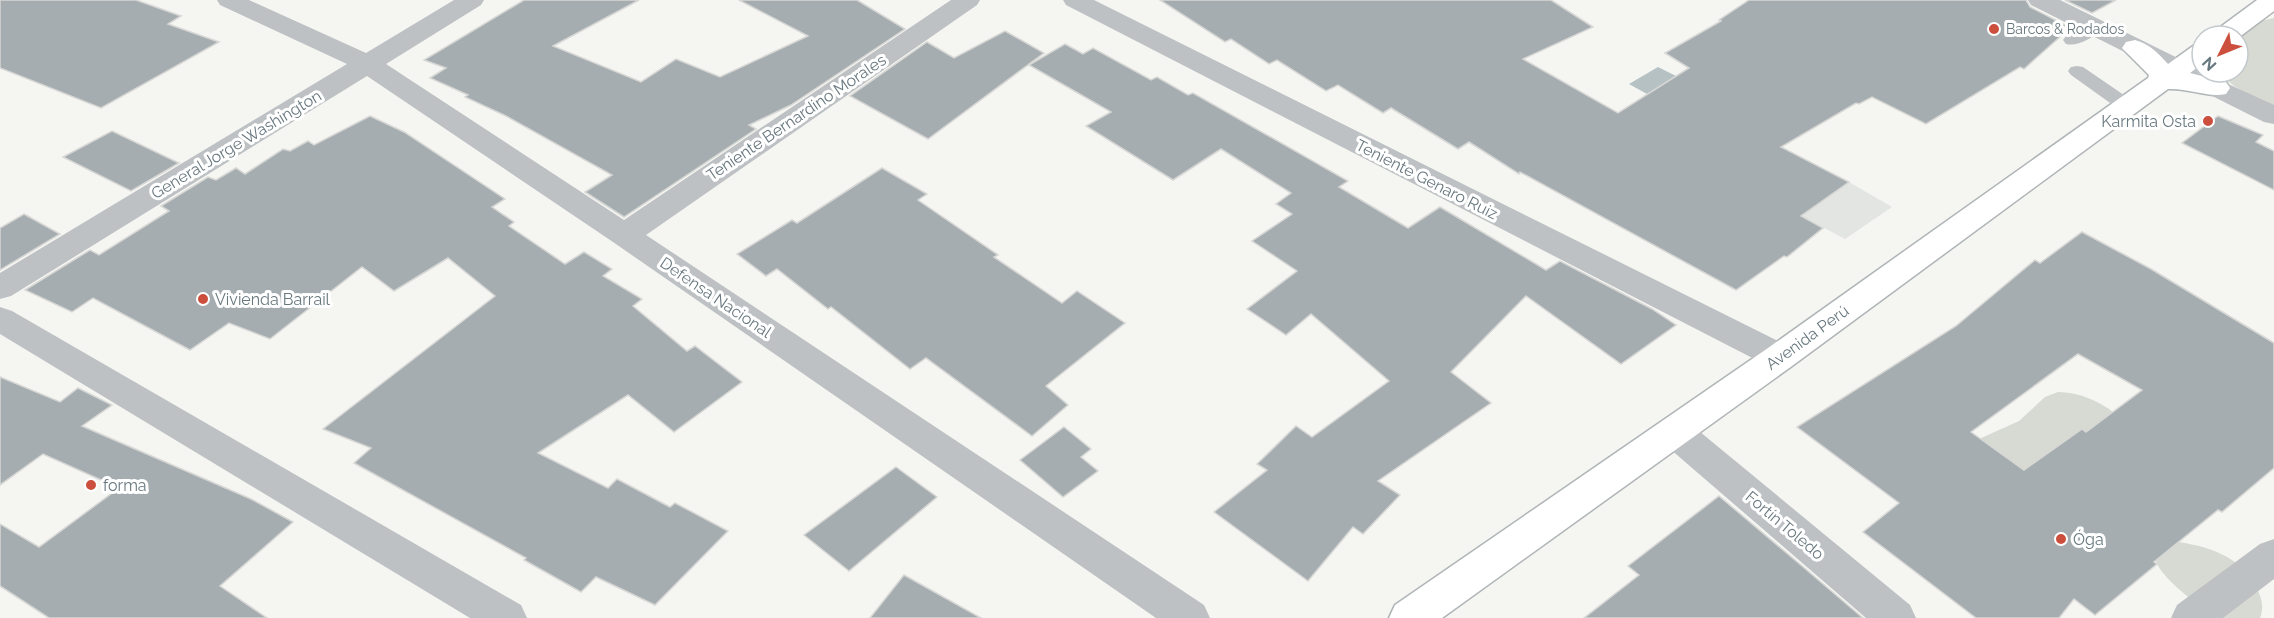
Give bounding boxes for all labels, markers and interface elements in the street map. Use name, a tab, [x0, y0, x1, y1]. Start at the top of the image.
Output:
place label: Barcos & Rodados	[2006, 21, 2124, 37]
marker: Barcos & Rodados	[1987, 22, 2001, 36]
north arrow	[2190, 24, 2250, 84]
street label: Teniente Bernardino Morales	[703, 50, 890, 185]
text: N	[2198, 53, 2221, 75]
street label: General Jorge Washington	[148, 86, 325, 203]
place label: Karmita Osta	[2101, 112, 2196, 131]
marker: Karmita Osta	[2201, 114, 2215, 128]
street label: Teniente Genaro Ruiz	[1353, 135, 1501, 224]
street label: Defensa Nacional	[656, 253, 776, 342]
place label: Vivienda Barrail	[215, 290, 331, 309]
marker: Vivienda Barrail	[196, 292, 210, 306]
street label: Avenida Perú	[1762, 301, 1852, 374]
place label: forma	[103, 476, 147, 495]
marker: forma	[84, 478, 98, 492]
street label: Fortín Toledo	[1742, 487, 1828, 564]
place label: Óga	[2073, 529, 2104, 549]
marker: Óga	[2054, 532, 2068, 546]

